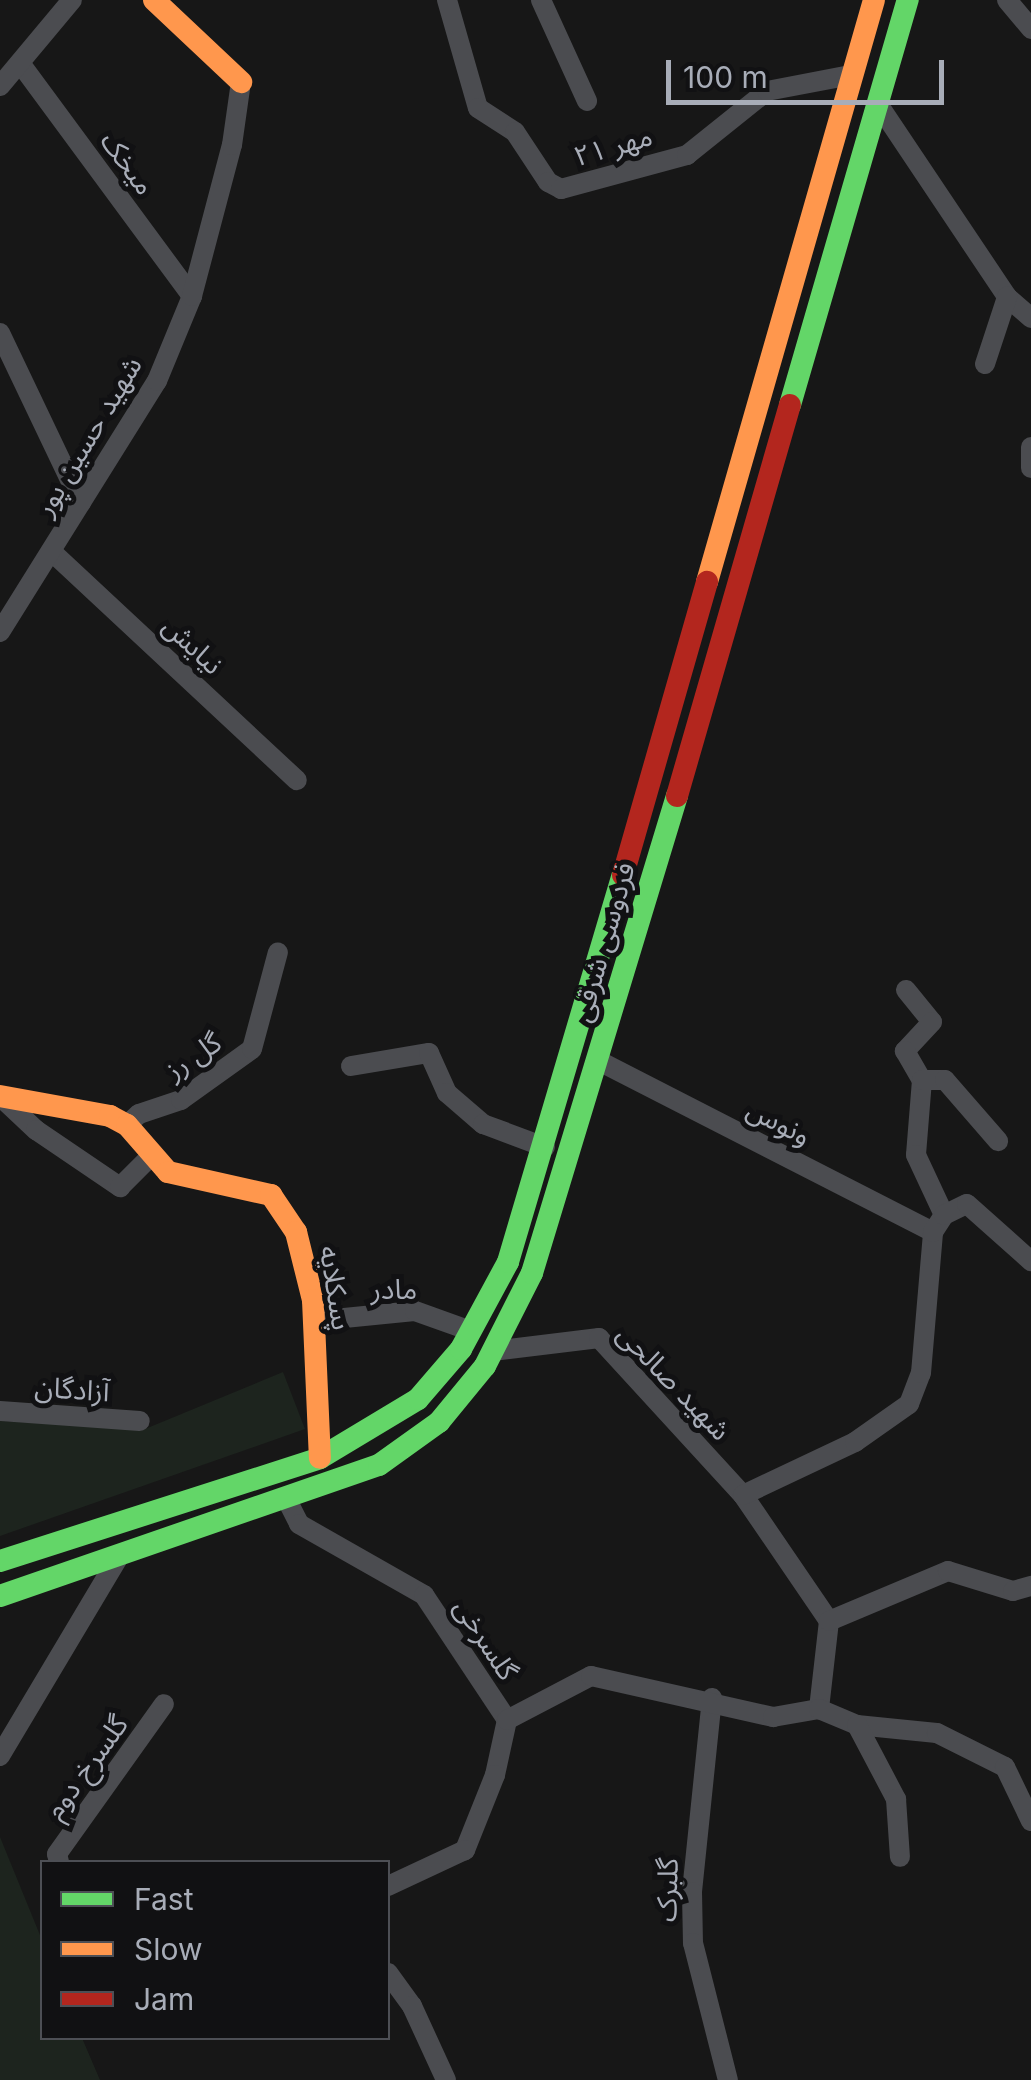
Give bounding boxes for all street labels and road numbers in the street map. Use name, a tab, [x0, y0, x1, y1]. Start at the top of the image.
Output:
street label: مهر ۲۱	[570, 119, 656, 173]
street label: میخک	[94, 125, 162, 201]
street label: شهید حسین پور	[27, 350, 149, 522]
street label: نیایش	[156, 609, 230, 681]
street label: فردوسی شرقی	[564, 858, 642, 1026]
street label: گل رز	[159, 1025, 227, 1087]
street label: ونوس	[741, 1092, 817, 1152]
street label: پسکلایه	[313, 1243, 359, 1333]
street label: مادر	[371, 1272, 417, 1306]
street label: شهید صالحی	[610, 1317, 738, 1447]
street label: آزادگان	[33, 1370, 111, 1408]
street label: گلسرخی	[447, 1592, 525, 1686]
street label: گلسرخ دوم	[37, 1709, 135, 1825]
street label: گلبرک	[649, 1857, 685, 1923]

